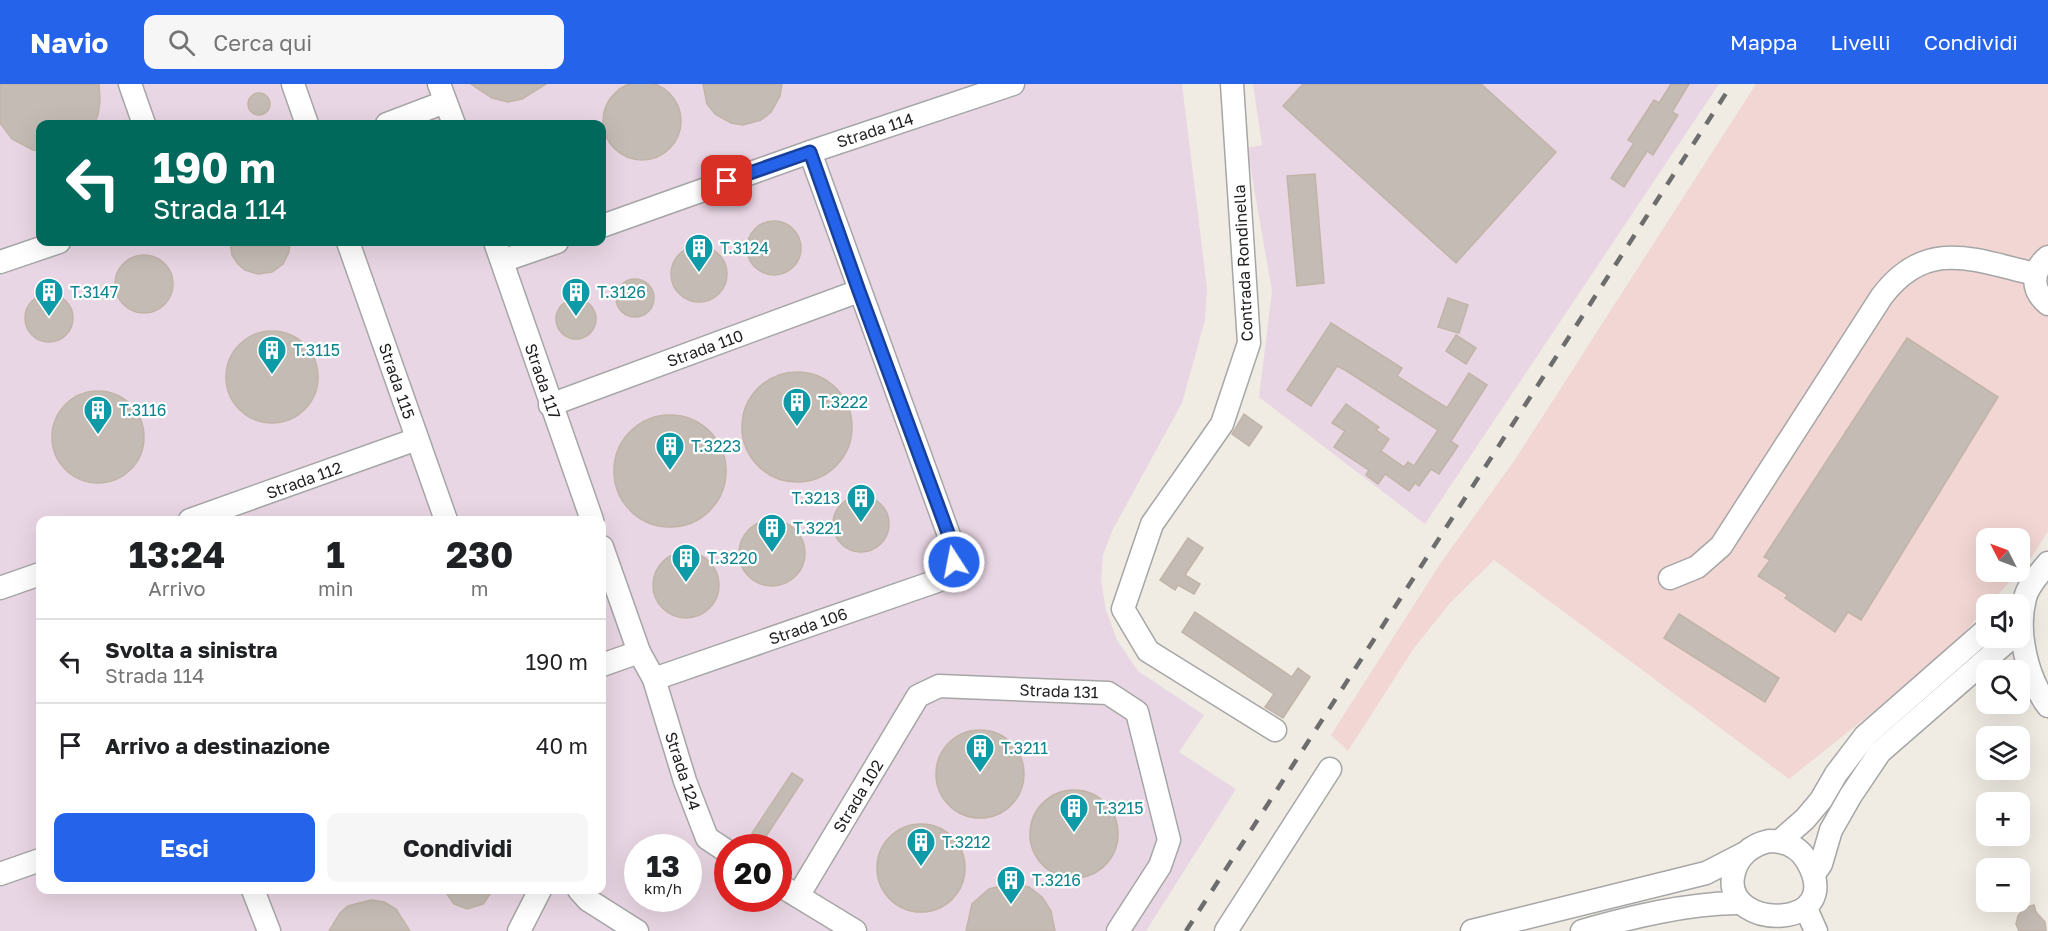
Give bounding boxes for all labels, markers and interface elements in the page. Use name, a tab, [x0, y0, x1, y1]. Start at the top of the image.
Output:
search box	[144, 15, 564, 69]
text: Navio	[30, 26, 108, 59]
icon: search	[165, 26, 198, 59]
text: Cerca qui	[213, 29, 312, 56]
text: Mappa	[1730, 29, 1798, 55]
text: Livelli	[1831, 29, 1891, 55]
text: Condividi	[1924, 29, 2018, 55]
street label: Strada 114	[834, 108, 916, 152]
text: 190 m	[153, 142, 276, 192]
icon: left	[54, 144, 132, 222]
pin	[701, 155, 752, 206]
icon: arrive	[710, 164, 743, 197]
street label: Contrada Rondinella	[1229, 184, 1257, 342]
text: Strada 114	[153, 193, 287, 225]
building icon: T.3124	[683, 232, 715, 274]
place label: T.3124	[720, 238, 769, 258]
building icon: T.3147	[33, 276, 65, 318]
building icon: T.3126	[560, 276, 592, 318]
place label: T.3147	[70, 282, 118, 302]
place label: T.3126	[597, 282, 646, 302]
street label: Strada 110	[664, 325, 746, 371]
building icon: T.3115	[256, 334, 288, 376]
place label: T.3115	[293, 340, 340, 360]
street label: Strada 115	[375, 340, 419, 422]
street label: Strada 117	[521, 341, 565, 421]
building icon: T.3222	[781, 386, 813, 428]
place label: T.3222	[818, 392, 868, 412]
building icon: T.3116	[82, 394, 114, 436]
place label: T.3116	[119, 400, 166, 420]
building icon: T.3223	[654, 430, 686, 472]
place label: T.3223	[691, 436, 741, 456]
street label: Strada 112	[263, 457, 345, 503]
building icon: T.3213	[845, 482, 877, 524]
place label: T.3213	[791, 488, 840, 508]
building icon: T.3221	[756, 512, 788, 554]
place label: T.3221	[793, 518, 842, 538]
north arrow	[1976, 528, 2030, 582]
map controls	[1976, 528, 2030, 912]
position arrow	[922, 530, 986, 594]
text: 13:24	[129, 533, 225, 576]
text: 1	[326, 533, 345, 576]
text: 230	[446, 533, 513, 576]
building icon: T.3220	[670, 542, 702, 584]
place label: T.3220	[707, 548, 758, 568]
text: Arrivo	[148, 576, 206, 600]
text: min	[318, 576, 353, 600]
text: m	[471, 576, 488, 600]
button: sound	[1976, 594, 2030, 648]
street label: Strada 106	[766, 603, 850, 649]
text: Svolta a sinistra	[105, 636, 277, 663]
icon: left	[54, 645, 87, 678]
text: 190 m	[525, 648, 588, 675]
button: search	[1976, 660, 2030, 714]
text: Strada 114	[105, 663, 205, 687]
street label: Strada 131	[1019, 680, 1099, 702]
button: layers	[1976, 726, 2030, 780]
icon: arrive	[54, 729, 87, 762]
street label: Strada 124	[661, 729, 705, 813]
text: Arrivo a destinazione	[105, 732, 330, 759]
text: 40 m	[536, 732, 588, 759]
building icon: T.3211	[964, 732, 996, 774]
place label: T.3211	[1001, 738, 1048, 758]
street label: Strada 102	[828, 756, 888, 836]
building icon: T.3215	[1058, 792, 1090, 834]
button: +	[1976, 792, 2030, 846]
place label: T.3215	[1095, 798, 1143, 818]
button: Esci	[54, 813, 315, 882]
button: Condividi	[327, 813, 588, 882]
building icon: T.3212	[905, 826, 937, 868]
place label: T.3212	[942, 832, 990, 852]
speed limit sign: 20	[714, 834, 792, 912]
text: 13	[646, 848, 680, 884]
button: −	[1976, 858, 2030, 912]
building icon: T.3216	[995, 864, 1027, 906]
place label: T.3216	[1032, 870, 1081, 890]
text: km/h	[644, 879, 682, 897]

